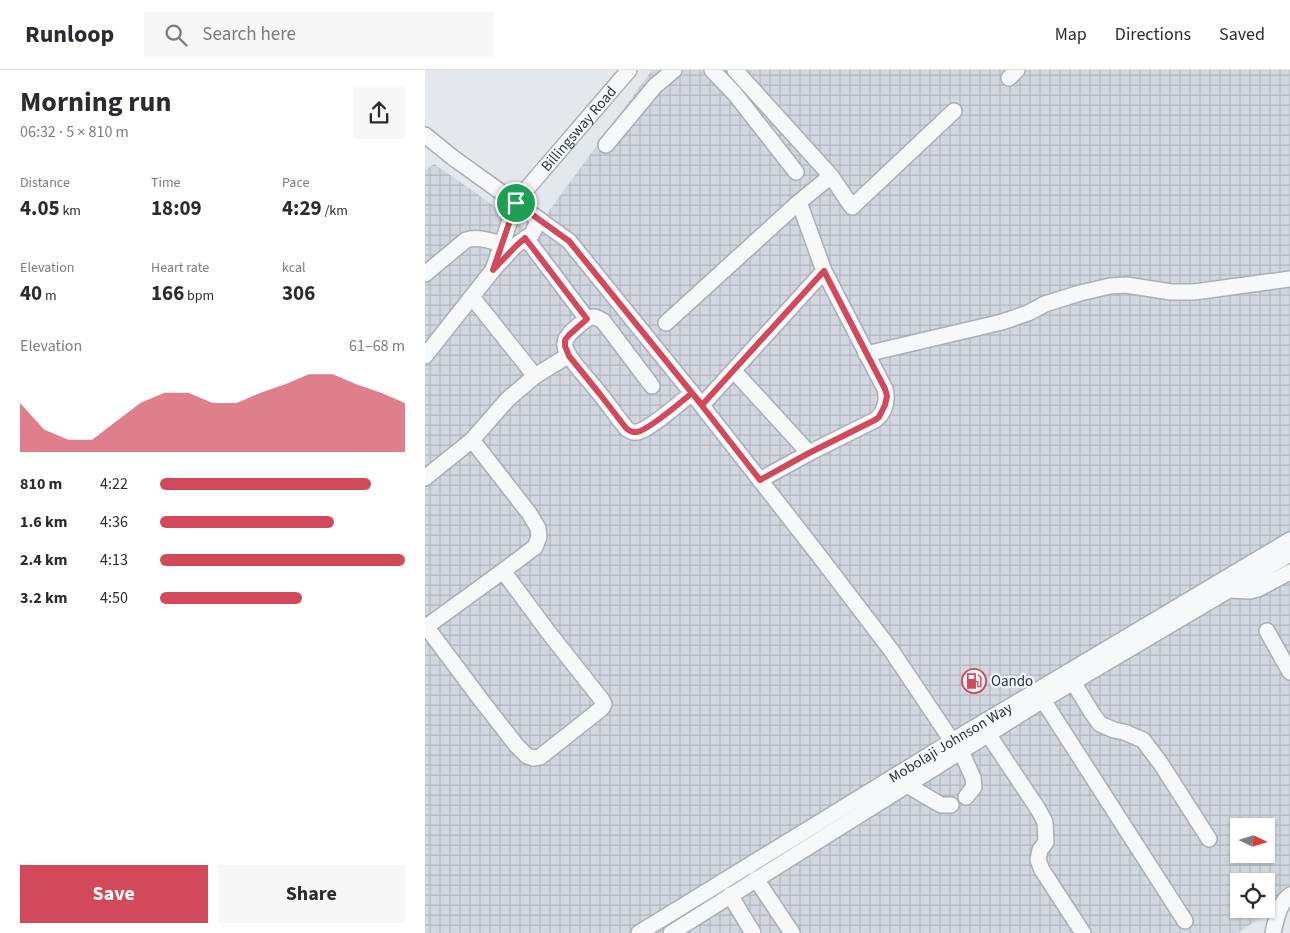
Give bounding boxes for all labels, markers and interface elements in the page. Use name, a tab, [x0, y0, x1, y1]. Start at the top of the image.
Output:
search box	[144, 12, 494, 57]
text: Runloop	[25, 17, 114, 52]
icon: search	[162, 21, 190, 49]
text: Search here	[202, 21, 296, 48]
text: Map	[1055, 22, 1087, 47]
text: Directions	[1115, 22, 1191, 47]
text: Saved	[1219, 22, 1265, 47]
street label: Billingsway Road	[536, 81, 621, 176]
text: Morning run	[20, 82, 171, 122]
button: share	[353, 87, 405, 139]
text: 06:32 · 5 × 810 m	[20, 121, 129, 143]
text: Distance	[20, 173, 70, 193]
text: Time	[151, 173, 181, 193]
text: Pace	[282, 173, 309, 193]
pin	[495, 182, 537, 224]
icon: arrive	[502, 189, 530, 217]
text: 4.05	[20, 193, 60, 223]
text: 18:09	[151, 193, 202, 223]
text: 4:29	[282, 193, 322, 223]
text: km	[60, 201, 81, 221]
text: /km	[322, 201, 348, 221]
text: Elevation	[20, 258, 75, 278]
text: Heart rate	[151, 258, 209, 278]
text: kcal	[282, 258, 306, 278]
text: 40	[20, 278, 42, 308]
text: 166	[151, 278, 184, 308]
text: 306	[282, 278, 315, 308]
text: m	[42, 286, 57, 306]
text: bpm	[184, 286, 214, 306]
text: Elevation	[20, 335, 82, 357]
text: 61–68 m	[349, 335, 405, 357]
text: 810 m	[20, 473, 62, 495]
text: 4:22	[100, 473, 128, 495]
text: 1.6 km	[20, 511, 67, 533]
text: 4:36	[100, 511, 128, 533]
text: 2.4 km	[20, 549, 67, 571]
text: 4:13	[100, 549, 128, 571]
text: 3.2 km	[20, 587, 67, 609]
text: 4:50	[100, 587, 128, 609]
fuel station icon: Oando	[961, 668, 987, 694]
place label: Oando	[991, 671, 1033, 692]
street label: Mobolaji Johnson Way	[885, 697, 1016, 788]
north arrow	[1230, 818, 1275, 862]
map controls	[1230, 818, 1275, 918]
button: Save	[20, 865, 208, 923]
button: Share	[218, 865, 405, 923]
button: locate	[1230, 873, 1275, 918]

